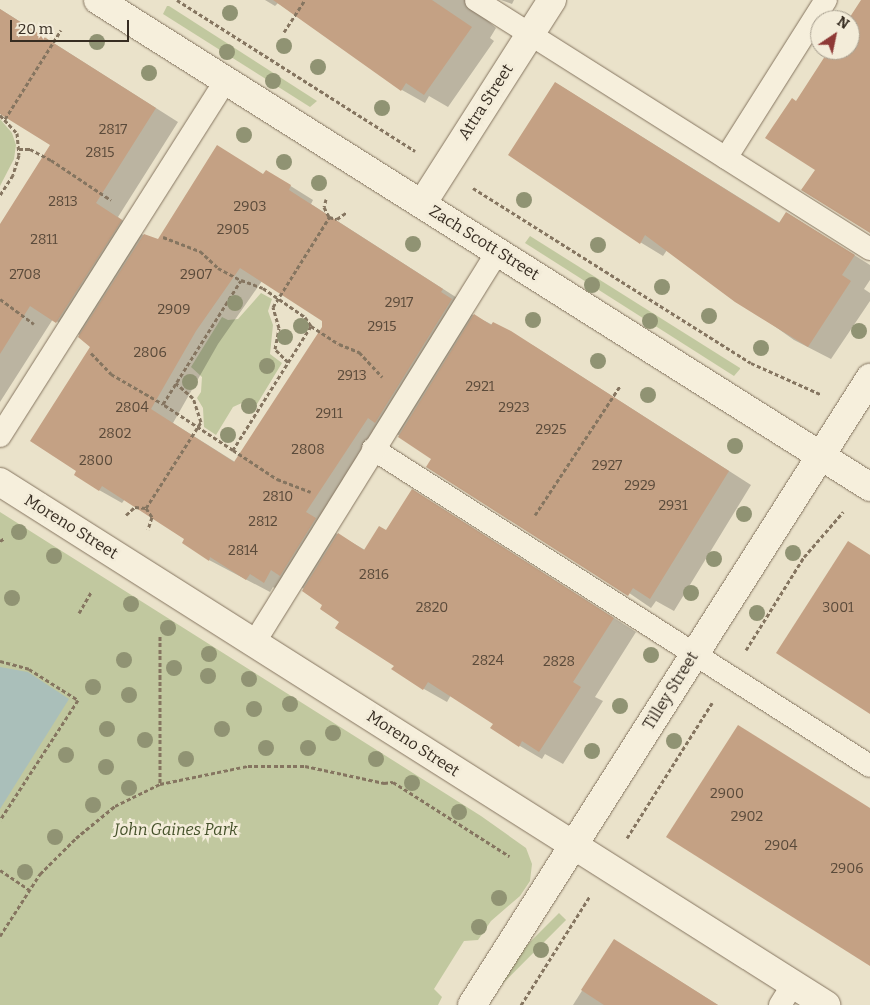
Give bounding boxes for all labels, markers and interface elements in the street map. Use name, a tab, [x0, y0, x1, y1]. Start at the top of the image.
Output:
scale bar	[12, 10, 131, 42]
north arrow	[810, 10, 860, 60]
text: N	[834, 13, 852, 33]
text: 20 m	[18, 20, 53, 38]
street label: Attra Street	[454, 61, 518, 143]
house number: 2817	[99, 122, 127, 138]
house number: 2815	[85, 145, 115, 161]
house number: 2813	[48, 194, 78, 210]
house number: 2903	[234, 199, 266, 215]
street label: Zach Scott Street	[425, 201, 543, 285]
house number: 2905	[217, 222, 249, 238]
house number: 2811	[30, 232, 58, 248]
house number: 2708	[9, 267, 41, 283]
house number: 2907	[180, 267, 212, 283]
house number: 2917	[385, 295, 413, 311]
house number: 2909	[158, 302, 190, 318]
house number: 2915	[368, 319, 396, 335]
house number: 2806	[133, 345, 167, 361]
house number: 2913	[337, 368, 367, 384]
house number: 2921	[465, 379, 495, 395]
house number: 2804	[115, 400, 149, 416]
house number: 2923	[498, 400, 530, 416]
house number: 2911	[315, 406, 343, 422]
house number: 2925	[536, 422, 566, 438]
house number: 2802	[99, 426, 131, 442]
house number: 2808	[291, 442, 325, 458]
house number: 2800	[79, 453, 113, 469]
house number: 2927	[592, 458, 622, 474]
house number: 2929	[624, 478, 656, 494]
house number: 2810	[263, 489, 293, 505]
street label: Moreno Street	[21, 491, 121, 563]
house number: 2931	[658, 498, 688, 514]
house number: 2812	[248, 514, 278, 530]
house number: 2814	[228, 543, 258, 559]
house number: 2816	[359, 567, 389, 583]
house number: 2820	[416, 600, 448, 616]
house number: 3001	[822, 600, 854, 616]
street label: Tilley Street	[639, 649, 703, 733]
house number: 2824	[472, 653, 504, 669]
house number: 2828	[543, 654, 575, 670]
street label: Moreno Street	[363, 707, 463, 781]
house number: 2900	[710, 786, 744, 802]
house number: 2902	[731, 809, 763, 825]
park label: John Gaines Park	[114, 820, 238, 840]
house number: 2904	[765, 838, 797, 854]
house number: 2906	[830, 861, 864, 877]

